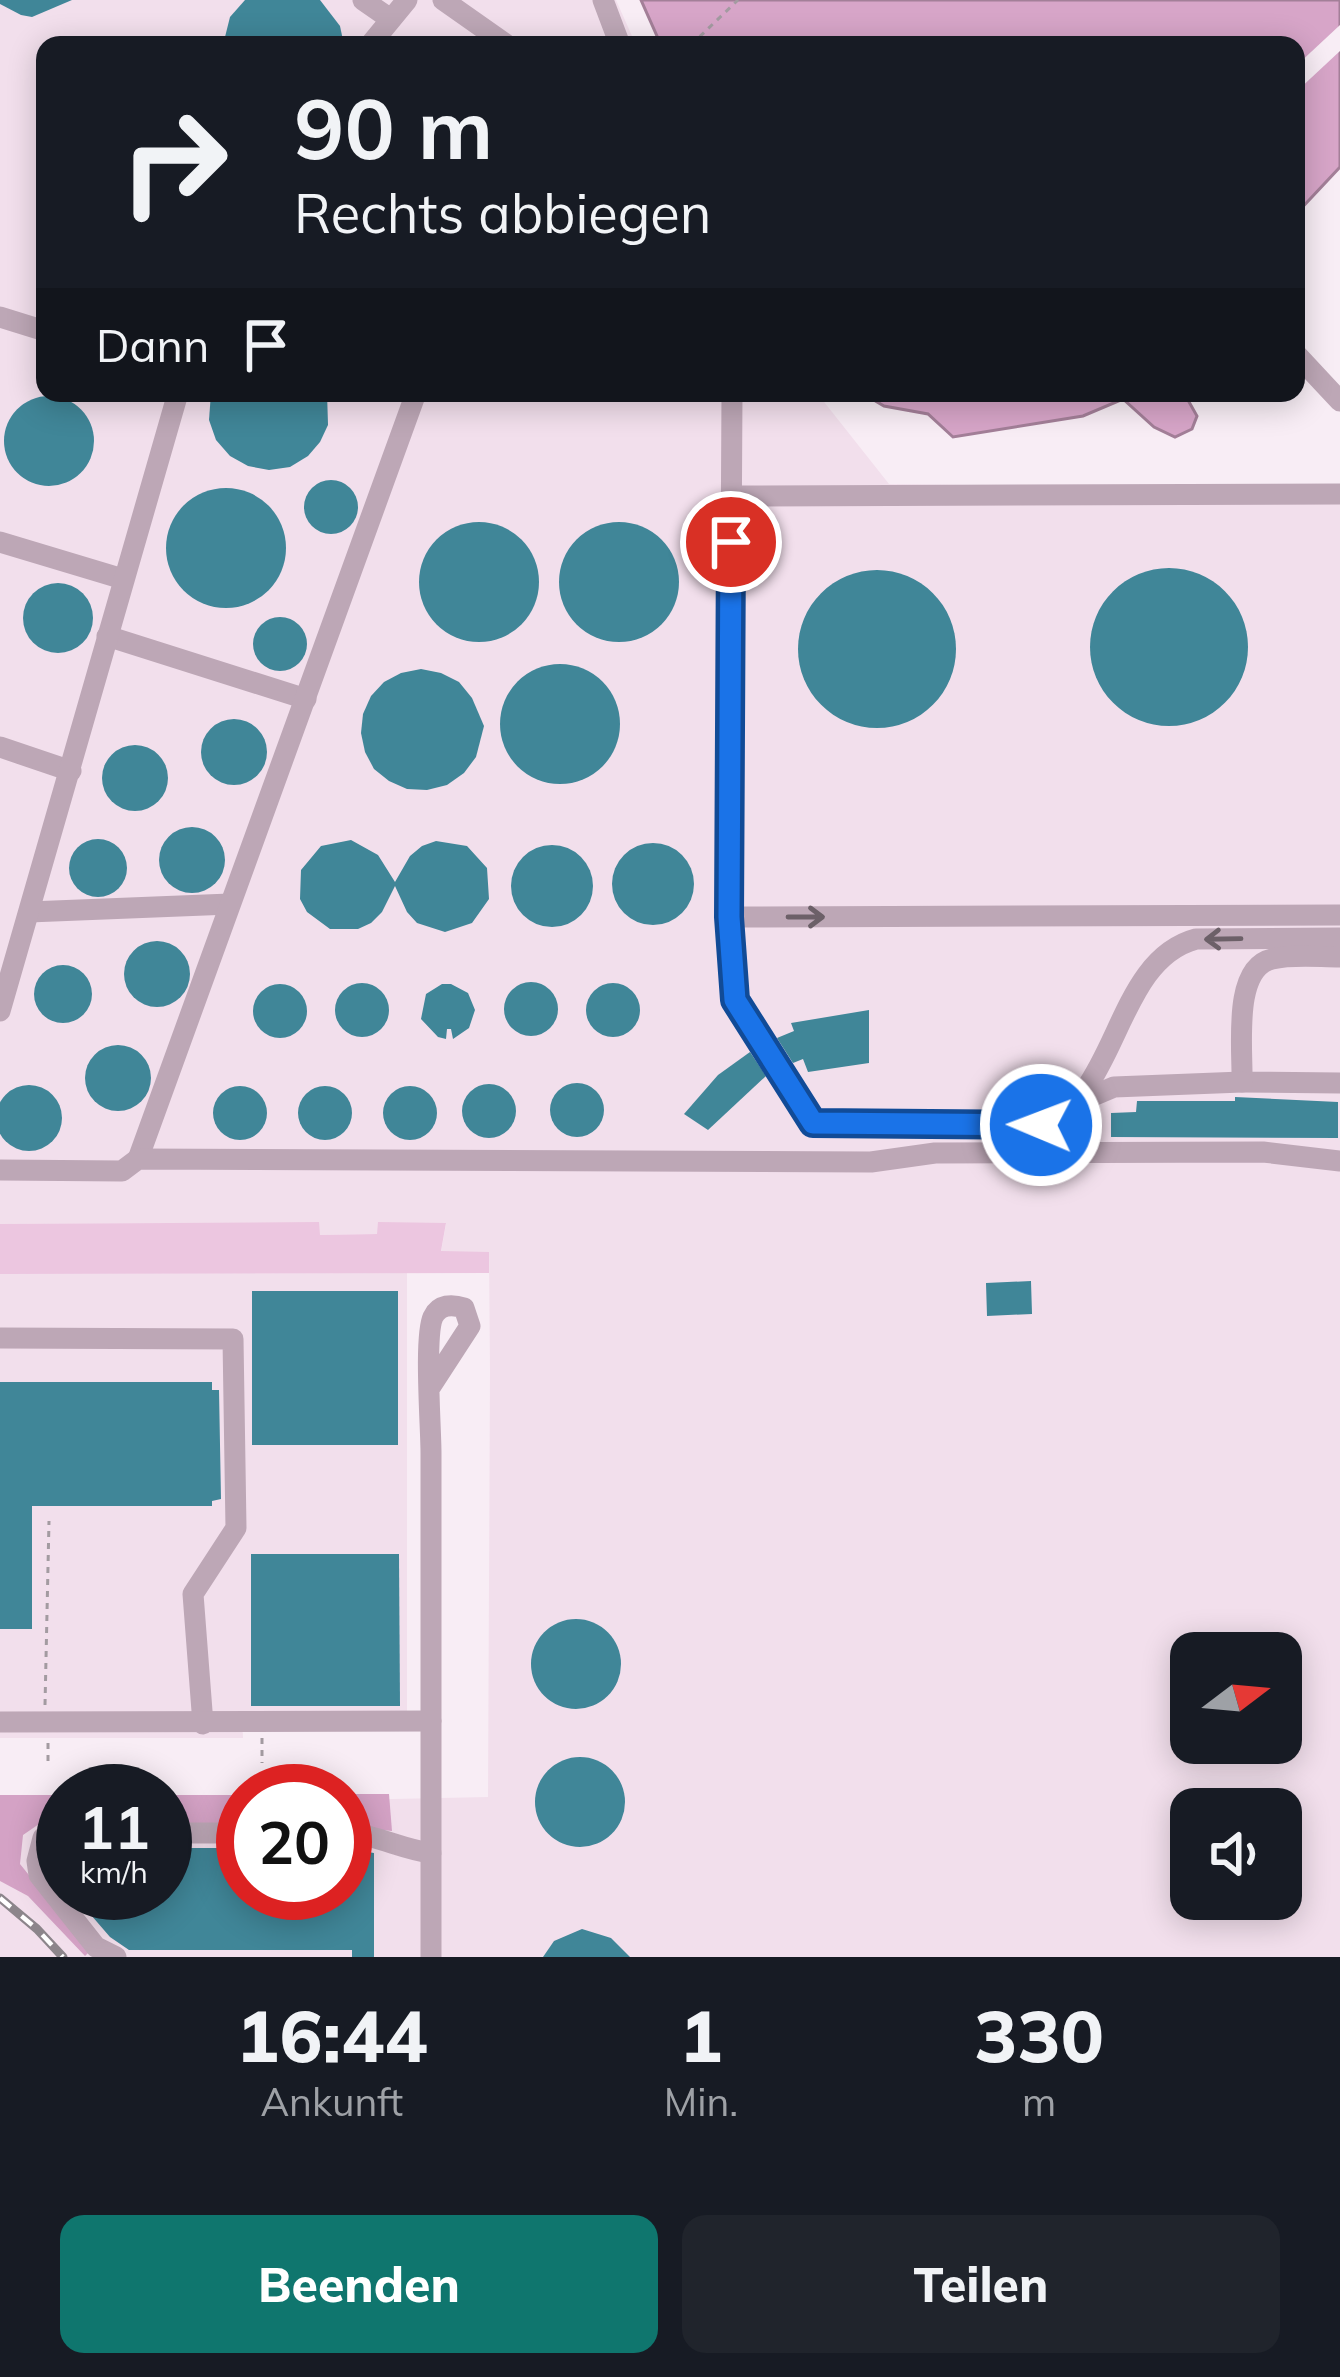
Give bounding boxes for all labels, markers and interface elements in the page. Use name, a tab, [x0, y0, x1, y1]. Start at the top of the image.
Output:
text: 90 m	[294, 75, 493, 180]
icon: right	[96, 84, 252, 240]
text: Rechts abbiegen	[294, 179, 711, 247]
icon: arrive	[233, 312, 299, 378]
text: Dann	[96, 317, 209, 373]
pin	[680, 491, 782, 593]
icon: arrive	[698, 509, 764, 575]
one-way arrow	[786, 906, 825, 928]
one-way arrow	[1204, 928, 1243, 950]
position arrow	[978, 1062, 1104, 1188]
north arrow	[1170, 1632, 1302, 1764]
map controls	[1170, 1632, 1302, 1920]
speed limit sign: 20	[216, 1764, 372, 1920]
button: sound	[1170, 1788, 1302, 1920]
text: 11	[78, 1789, 150, 1864]
text: km/h	[80, 1853, 148, 1891]
text: 16:44	[236, 1990, 428, 2080]
text: 1	[679, 1990, 723, 2080]
text: 330	[974, 1990, 1104, 2080]
text: Ankunft	[260, 2077, 403, 2126]
text: Min.	[664, 2077, 738, 2126]
text: m	[1022, 2077, 1056, 2126]
button: Beenden	[60, 2215, 658, 2353]
button: Teilen	[682, 2215, 1280, 2353]

